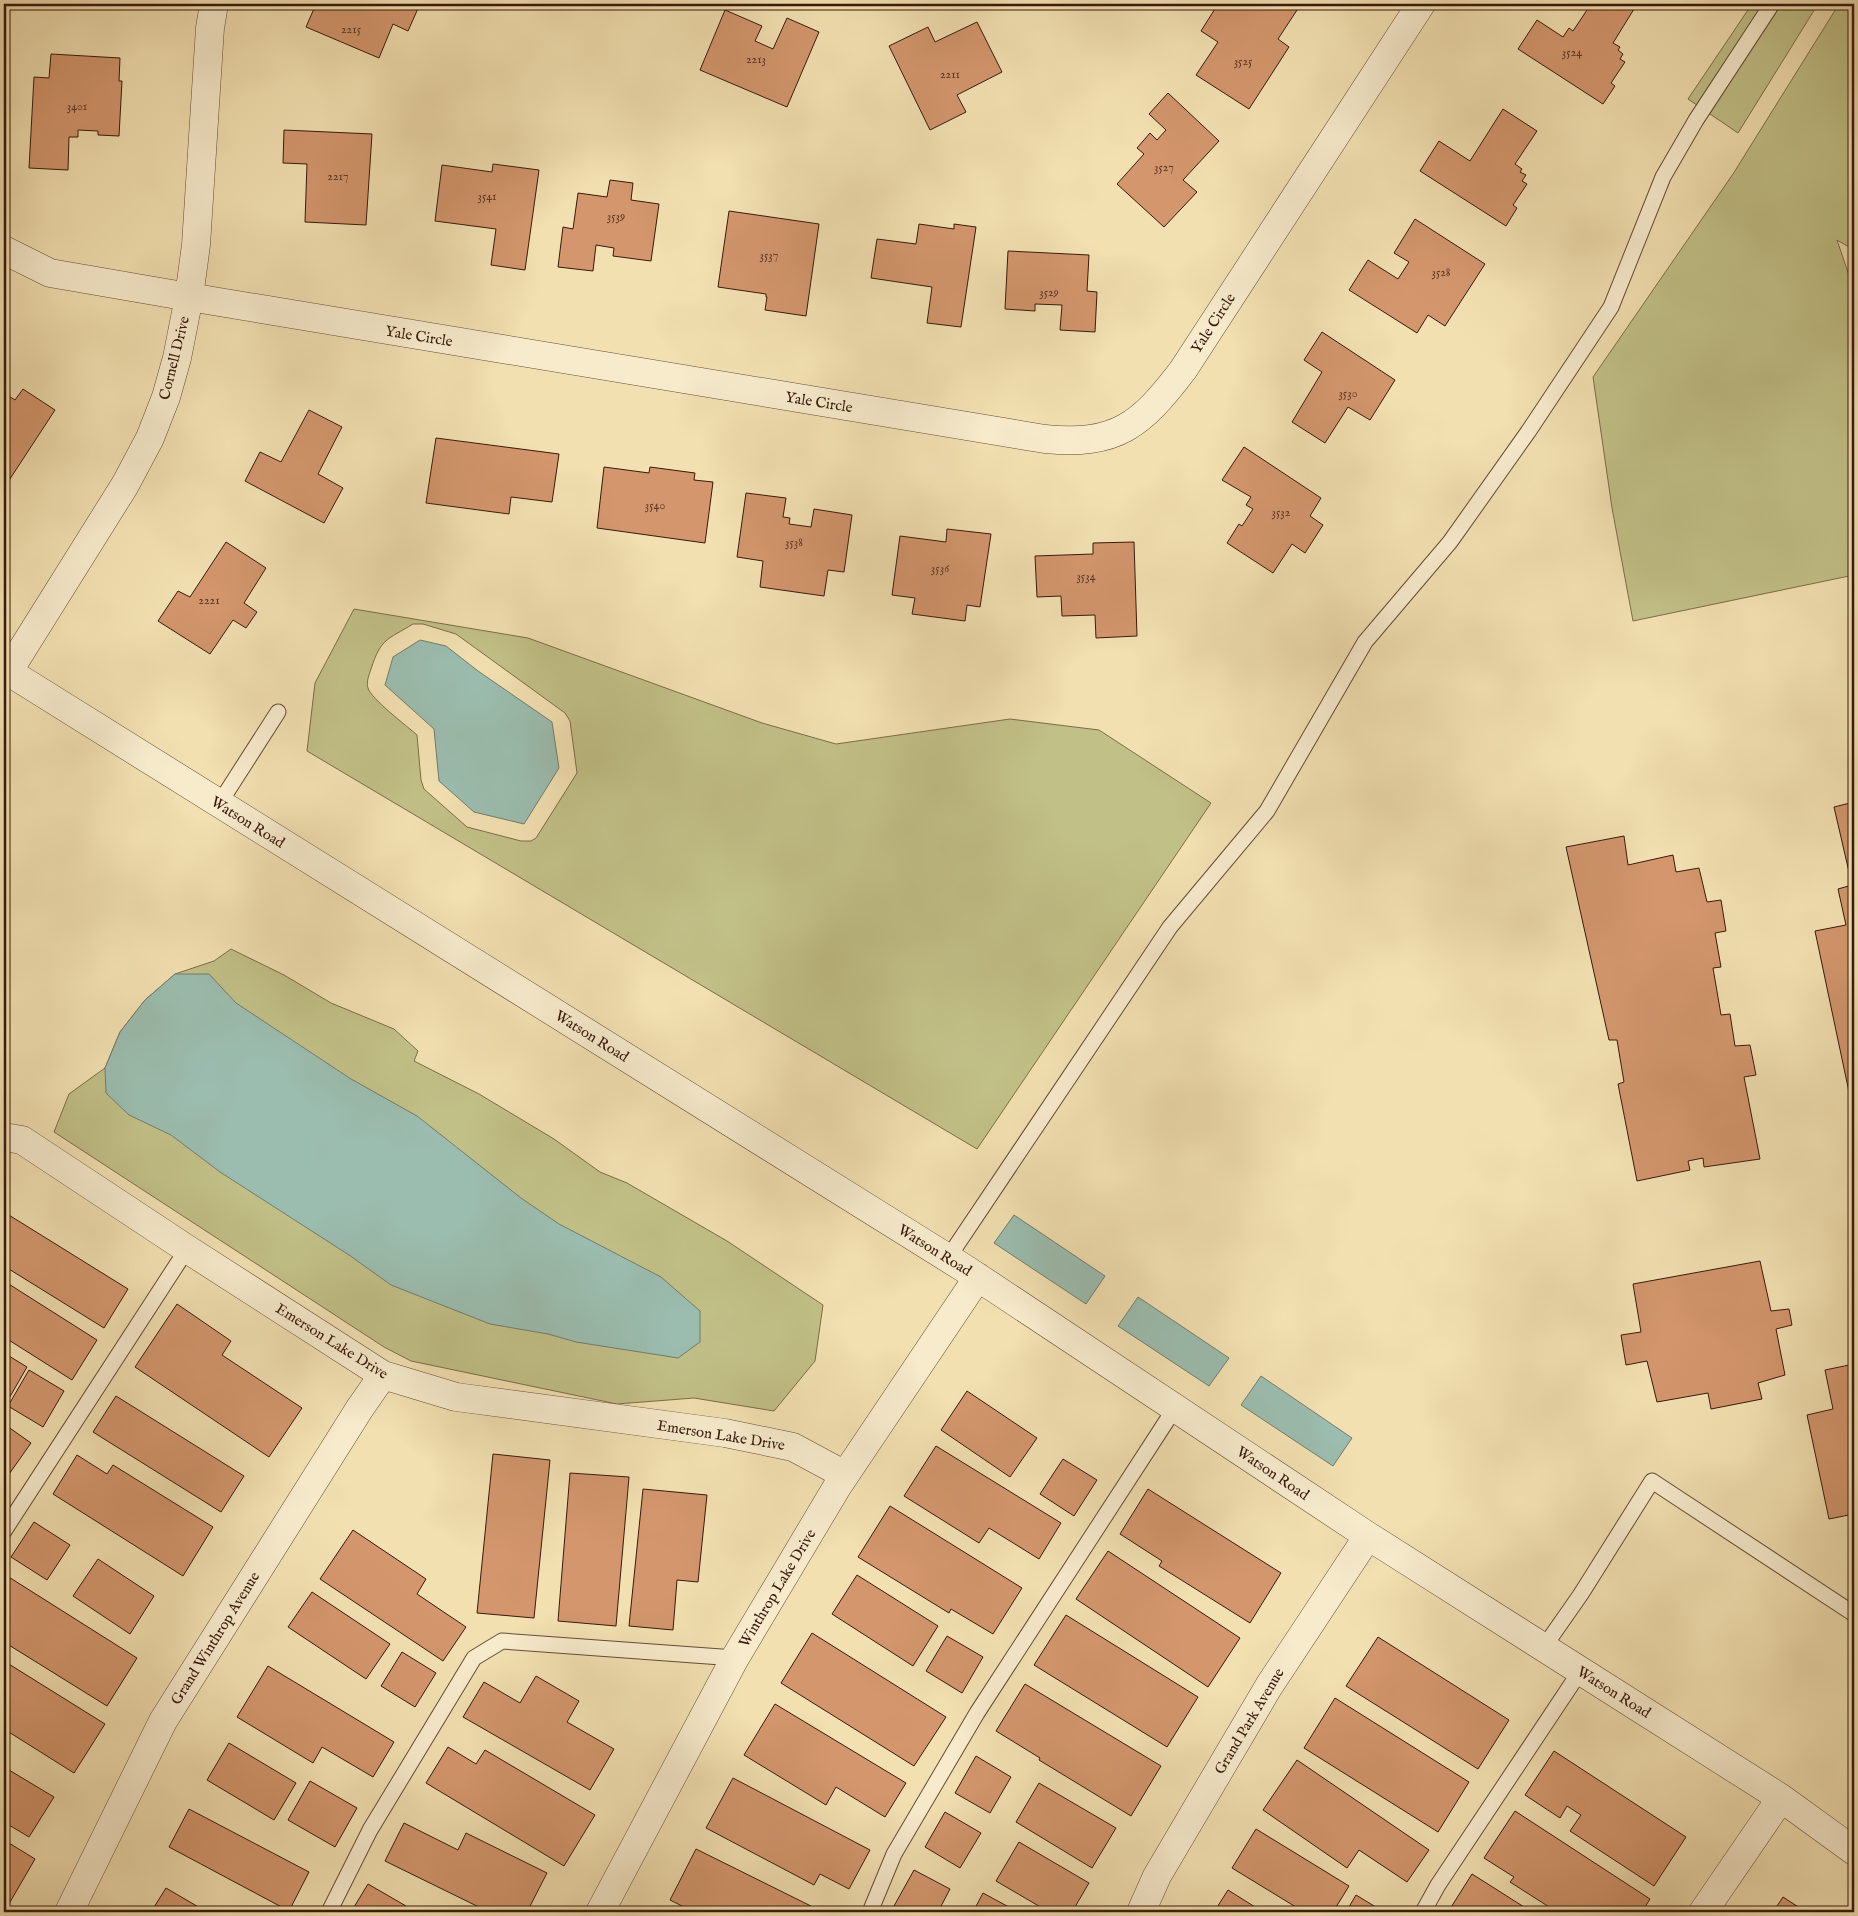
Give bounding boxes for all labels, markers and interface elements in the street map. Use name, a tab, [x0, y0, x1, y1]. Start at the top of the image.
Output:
house number: 2215	[341, 22, 362, 37]
house number: 3524	[1562, 45, 1582, 60]
house number: 2213	[746, 52, 766, 67]
house number: 3525	[1234, 54, 1253, 69]
house number: 2211	[940, 67, 960, 82]
house number: 3401	[67, 99, 87, 114]
house number: 3527	[1154, 160, 1174, 175]
house number: 2217	[327, 169, 349, 184]
house number: 3541	[477, 189, 497, 204]
house number: 3539	[607, 209, 625, 224]
house number: 3537	[760, 248, 778, 263]
house number: 3528	[1431, 265, 1451, 280]
house number: 3529	[1039, 285, 1059, 300]
street label: Yale Circle	[1187, 289, 1240, 357]
street label: Cornell Drive	[155, 314, 194, 402]
street label: Yale Circle	[384, 322, 454, 351]
house number: 3530	[1338, 386, 1358, 401]
street label: Yale Circle	[784, 388, 854, 417]
house number: 3540	[645, 498, 665, 513]
house number: 3532	[1272, 505, 1291, 520]
house number: 3538	[785, 535, 803, 550]
house number: 3536	[931, 561, 950, 576]
house number: 3534	[1076, 569, 1096, 584]
house number: 2221	[198, 593, 220, 608]
street label: Watson Road	[207, 792, 289, 853]
street label: Watson Road	[551, 1006, 633, 1067]
street label: Watson Road	[894, 1220, 976, 1281]
street label: Emerson Lake Drive	[272, 1299, 392, 1384]
street label: Emerson Lake Drive	[656, 1416, 786, 1455]
street label: Watson Road	[1233, 1442, 1313, 1505]
street label: Winthrop Lake Drive	[735, 1526, 820, 1651]
street label: Grand Winthrop Avenue	[167, 1568, 264, 1708]
street label: Watson Road	[1573, 1662, 1655, 1723]
street label: Grand Park Avenue	[1210, 1664, 1289, 1778]

